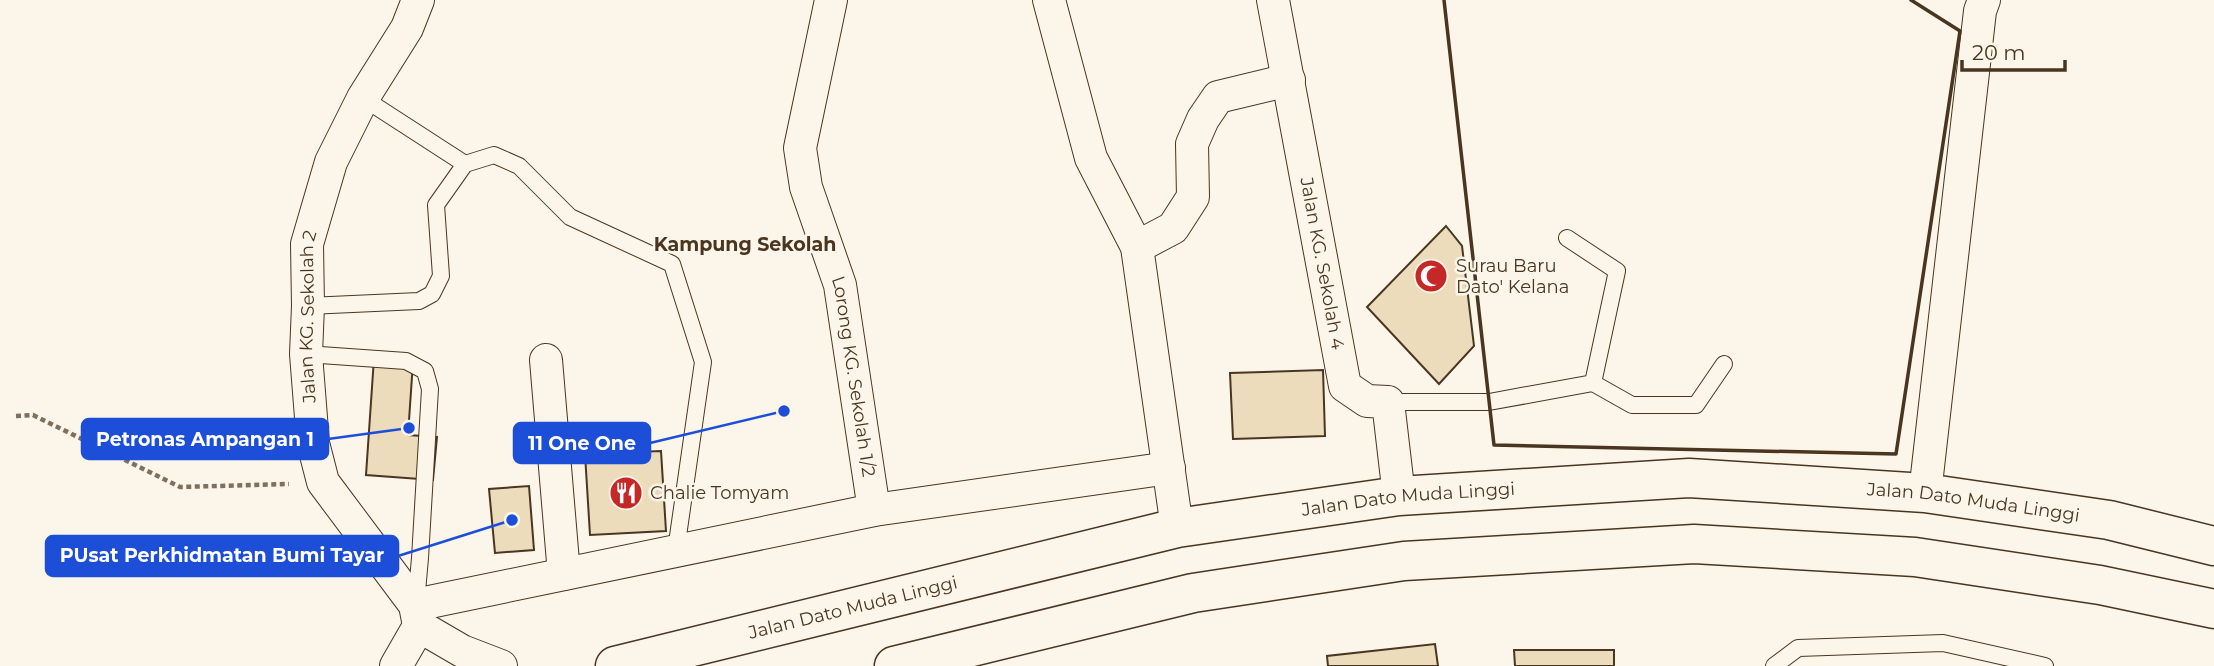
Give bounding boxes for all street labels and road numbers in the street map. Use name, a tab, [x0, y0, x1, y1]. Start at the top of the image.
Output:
street label: Jalan KG. Sekolah 4	[1295, 175, 1349, 351]
street label: Jalan KG. Sekolah 2	[295, 228, 321, 405]
street label: Lorong KG. Sekolah 1/2	[827, 273, 880, 478]
street label: Jalan Dato Muda Linggi	[1299, 478, 1516, 521]
street label: Jalan Dato Muda Linggi	[1865, 478, 2081, 527]
street label: Jalan Dato Muda Linggi	[745, 571, 960, 644]

